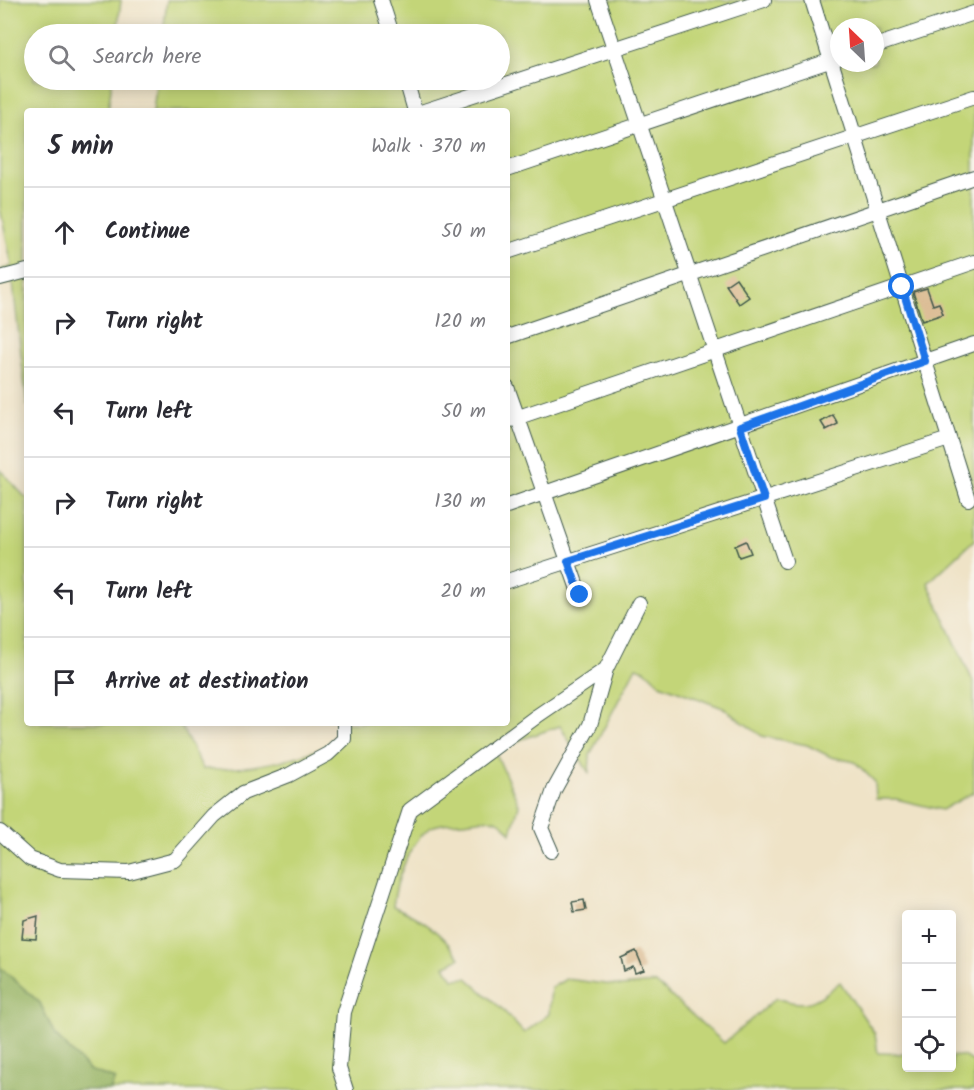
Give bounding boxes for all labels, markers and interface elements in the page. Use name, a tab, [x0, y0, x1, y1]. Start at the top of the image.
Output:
north arrow	[830, 18, 884, 72]
search box	[24, 24, 510, 90]
text: Search here	[93, 40, 201, 75]
icon: search	[45, 41, 78, 74]
text: 5 min	[48, 126, 114, 168]
text: Walk · 370 m	[371, 131, 486, 163]
text: Continue	[105, 215, 190, 250]
icon: ahead	[48, 216, 81, 249]
text: 50 m	[441, 216, 486, 248]
route start	[888, 273, 914, 299]
text: Turn right	[105, 305, 203, 340]
icon: right	[48, 306, 81, 339]
text: 120 m	[434, 306, 486, 338]
text: Turn left	[105, 395, 192, 430]
icon: left	[48, 396, 81, 429]
text: 50 m	[441, 396, 486, 428]
text: Turn right	[105, 485, 203, 520]
icon: right	[48, 486, 81, 519]
text: 130 m	[434, 486, 486, 518]
text: Turn left	[105, 575, 192, 610]
icon: left	[48, 576, 81, 609]
text: 20 m	[440, 576, 486, 608]
route end	[566, 581, 592, 607]
text: Arrive at destination	[105, 665, 308, 700]
icon: arrive	[48, 666, 81, 699]
map controls	[902, 910, 956, 1072]
button: +	[902, 910, 956, 964]
button: −	[902, 964, 956, 1018]
button: locate	[902, 1018, 956, 1072]

